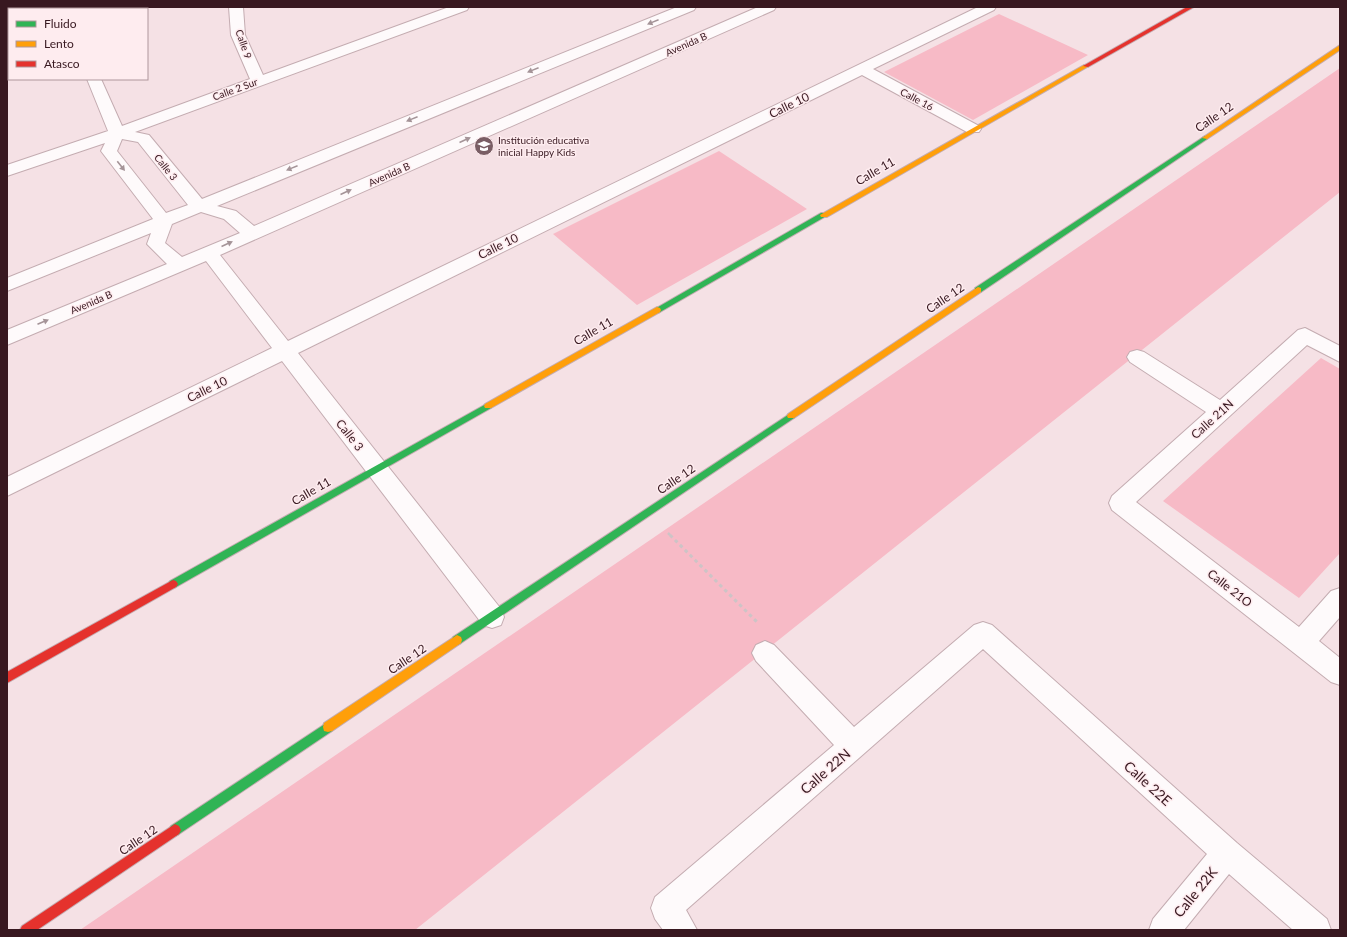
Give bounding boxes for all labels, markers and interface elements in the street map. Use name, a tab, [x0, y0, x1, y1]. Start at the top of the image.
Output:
legend	[8, 8, 148, 80]
text: Fluido	[44, 16, 77, 31]
one-way arrow	[647, 19, 659, 25]
street label: Calle 9	[233, 28, 255, 60]
street label: Avenida B	[663, 30, 709, 58]
text: Lento	[44, 36, 74, 51]
text: Atasco	[44, 56, 80, 71]
one-way arrow	[526, 68, 538, 74]
street label: Calle 2 Sur	[211, 75, 260, 103]
street label: Calle 16	[898, 85, 936, 113]
street label: Calle 10	[766, 89, 812, 121]
street label: Calle 12	[1192, 99, 1236, 135]
one-way arrow	[406, 117, 418, 123]
place label: Institución educativa inicial Happy Kids	[498, 134, 589, 158]
school or university icon: Institución educativa inicial Happy Kids	[473, 135, 495, 157]
one-way arrow	[460, 137, 471, 143]
street label: Calle 3	[152, 152, 180, 183]
street label: Calle 11	[853, 154, 897, 188]
street label: Avenida B	[366, 160, 412, 188]
one-way arrow	[117, 161, 126, 172]
one-way arrow	[286, 165, 297, 171]
one-way arrow	[341, 189, 353, 195]
street label: Calle 10	[475, 230, 521, 262]
one-way arrow	[222, 241, 234, 247]
street label: Calle 12	[923, 280, 967, 316]
street label: Avenida B	[68, 288, 114, 316]
street label: Calle 11	[571, 314, 615, 348]
one-way arrow	[37, 319, 49, 325]
street label: Calle 10	[184, 373, 230, 405]
street label: Calle 21N	[1188, 396, 1236, 442]
street label: Calle 3	[333, 416, 367, 454]
street label: Calle 12	[654, 461, 698, 497]
street label: Calle 11	[289, 474, 333, 508]
street label: Calle 21O	[1205, 566, 1256, 610]
street label: Calle 12	[385, 641, 429, 677]
street label: Calle 22N	[796, 745, 854, 797]
street label: Calle 22E	[1121, 757, 1175, 809]
street label: Calle 12	[116, 822, 160, 858]
street label: Calle 22K	[1170, 863, 1221, 920]

